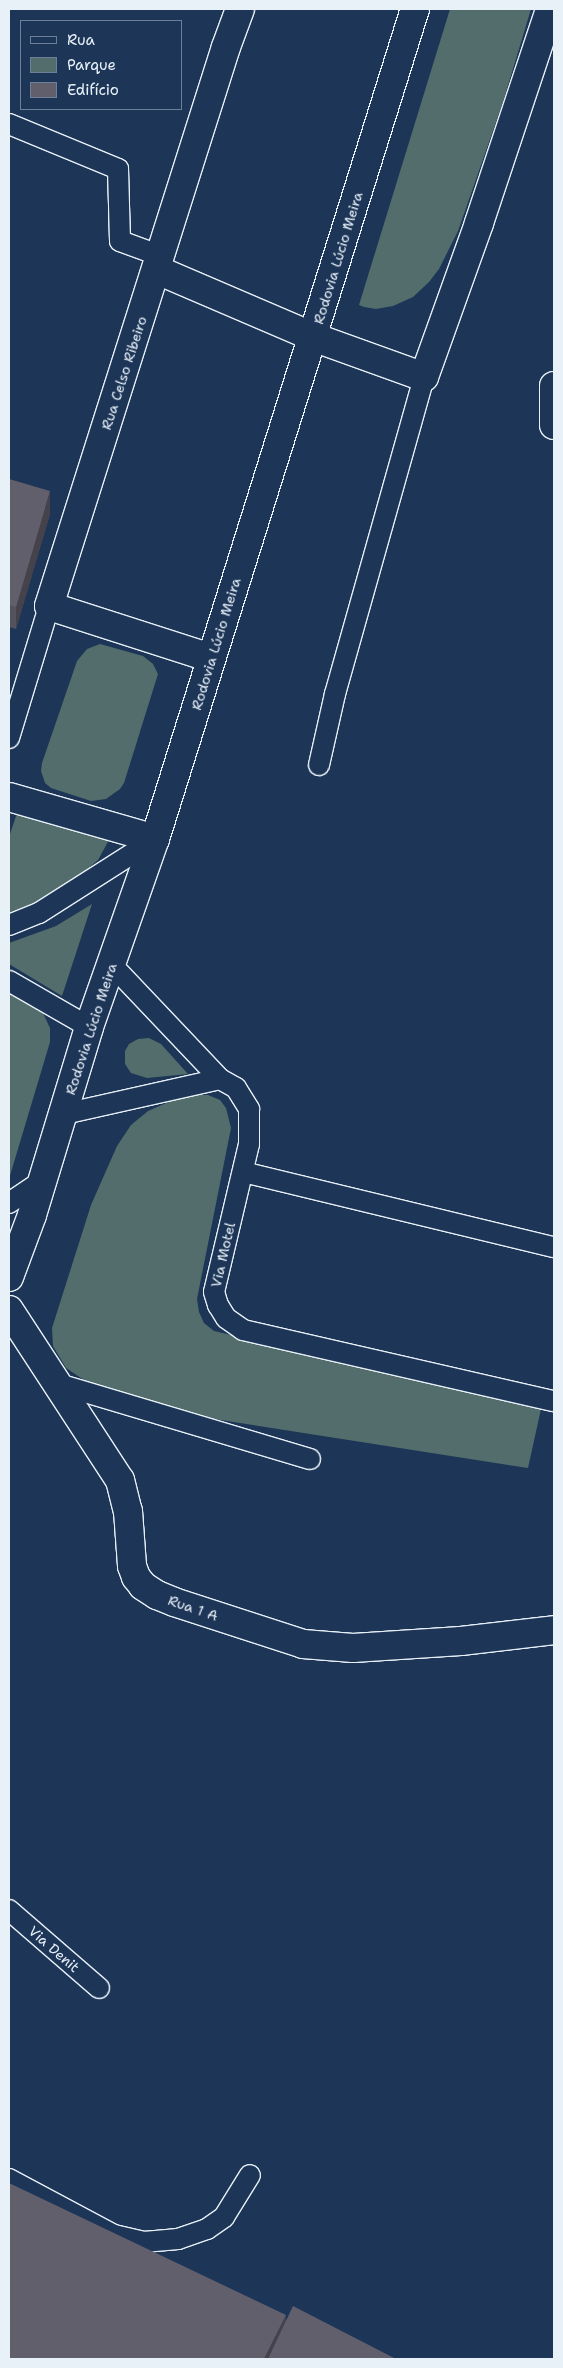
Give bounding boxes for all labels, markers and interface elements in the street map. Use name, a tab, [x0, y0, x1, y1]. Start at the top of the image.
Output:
legend	[20, 20, 182, 110]
text: Rua	[67, 30, 95, 50]
text: Parque	[67, 55, 116, 75]
text: Edifício	[67, 80, 119, 100]
street label: Rodovia Lúcio Meira	[310, 190, 366, 326]
street label: Rua Celso Ribeiro	[98, 314, 150, 432]
street label: Rodovia Lúcio Meira	[188, 576, 244, 712]
street label: Rodovia Lúcio Meira	[62, 961, 120, 1097]
street label: Via Motel	[207, 1221, 239, 1289]
street label: Rua 1 A	[166, 1592, 220, 1624]
street label: Via Denit	[25, 1922, 83, 1976]

